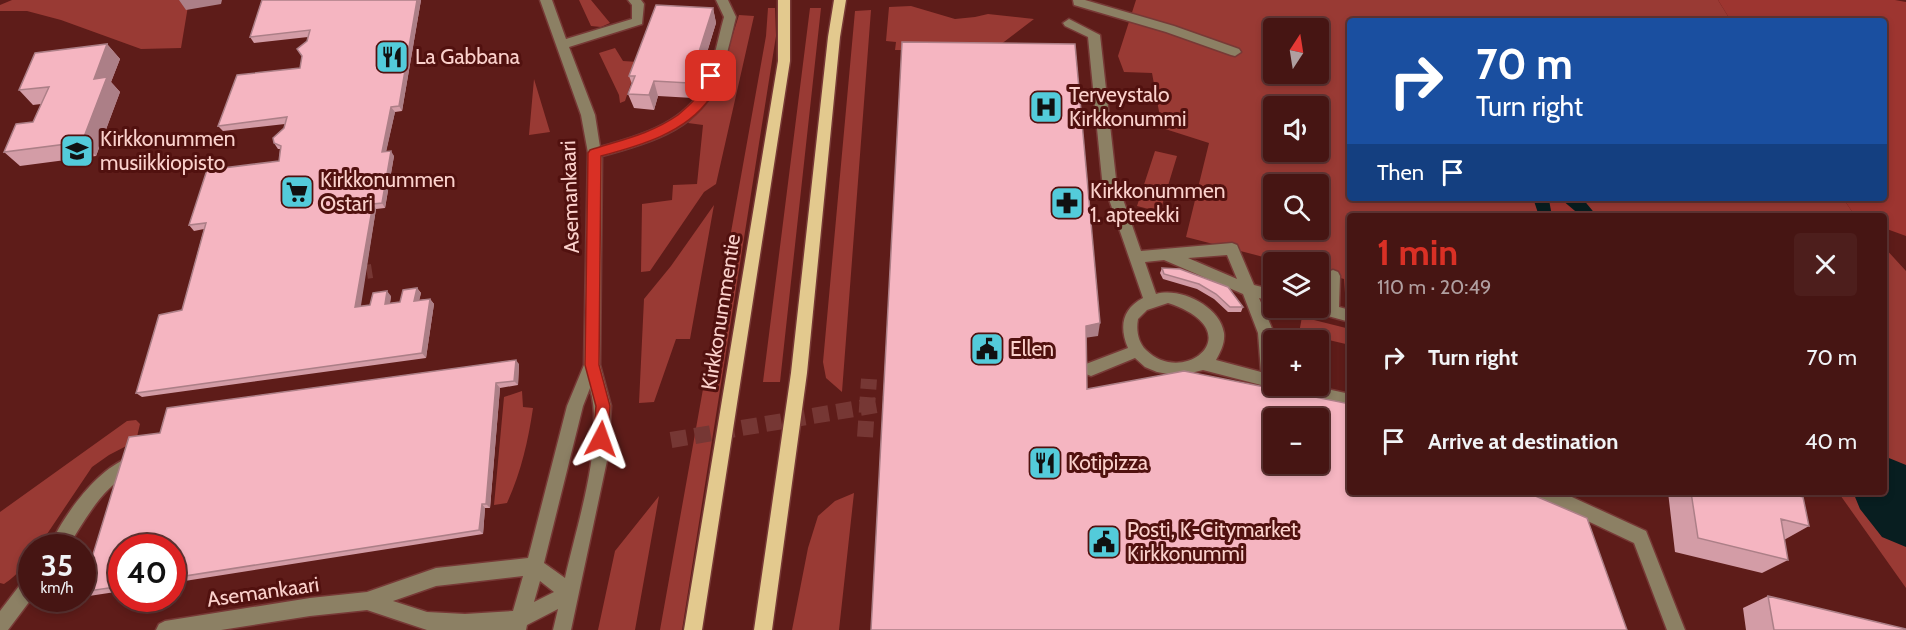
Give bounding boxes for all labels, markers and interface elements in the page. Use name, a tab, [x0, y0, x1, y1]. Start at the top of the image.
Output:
north arrow	[1263, 18, 1329, 84]
map controls	[1263, 18, 1329, 474]
text: 70 m	[1476, 38, 1573, 90]
restaurant icon: La Gabbana	[374, 39, 410, 75]
icon: right	[1377, 42, 1455, 120]
place label: La Gabbana	[415, 44, 520, 69]
pin	[685, 50, 736, 101]
icon: arrive	[694, 59, 727, 92]
place label: Terveystalo Kirkkonummi	[1069, 82, 1186, 131]
hospital icon: Terveystalo Kirkkonummi	[1028, 89, 1064, 125]
text: Turn right	[1476, 90, 1583, 123]
button: sound	[1263, 96, 1329, 162]
place label: Kirkkonummen musiikkiopisto	[100, 126, 235, 175]
school or university icon: Kirkkonummen musiikkiopisto	[59, 133, 95, 169]
street label: Asemankaari	[555, 140, 584, 254]
icon: arrive	[1436, 156, 1469, 189]
text: Then	[1377, 159, 1424, 186]
place label: Kirkkonummen Ostari	[320, 167, 455, 216]
supermarket icon: Kirkkonummen Ostari	[279, 174, 315, 210]
button: search	[1263, 174, 1329, 240]
place label: Kirkkonummen 1. apteekki	[1090, 178, 1225, 227]
pharmacy icon: Kirkkonummen 1. apteekki	[1049, 185, 1085, 221]
text: 1 min	[1377, 230, 1458, 274]
street label: Kirkkonummentie	[696, 232, 745, 392]
button: close	[1794, 233, 1857, 296]
button: layers	[1263, 252, 1329, 318]
text: 110 m · 20:49	[1377, 275, 1491, 299]
button: +	[1263, 330, 1329, 396]
public building icon: Ellen	[969, 331, 1005, 367]
place label: Ellen	[1010, 336, 1054, 361]
icon: right	[1377, 341, 1410, 374]
text: Turn right	[1428, 344, 1518, 371]
text: 70 m	[1807, 344, 1857, 371]
position arrow	[569, 407, 633, 471]
button: −	[1263, 408, 1329, 474]
icon: arrive	[1377, 425, 1410, 458]
text: Arrive at destination	[1428, 428, 1618, 455]
text: 40 m	[1805, 428, 1857, 455]
restaurant icon: Kotipizza	[1027, 445, 1063, 481]
place label: Kotipizza	[1068, 450, 1148, 475]
place label: Posti, K-Citymarket Kirkkonummi	[1127, 517, 1298, 566]
public building icon: Posti, K-Citymarket Kirkkonummi	[1086, 524, 1122, 560]
speed limit sign: 40	[108, 534, 186, 612]
text: 35	[41, 547, 73, 584]
street label: Asemankaari	[205, 571, 321, 612]
text: km/h	[41, 579, 73, 597]

